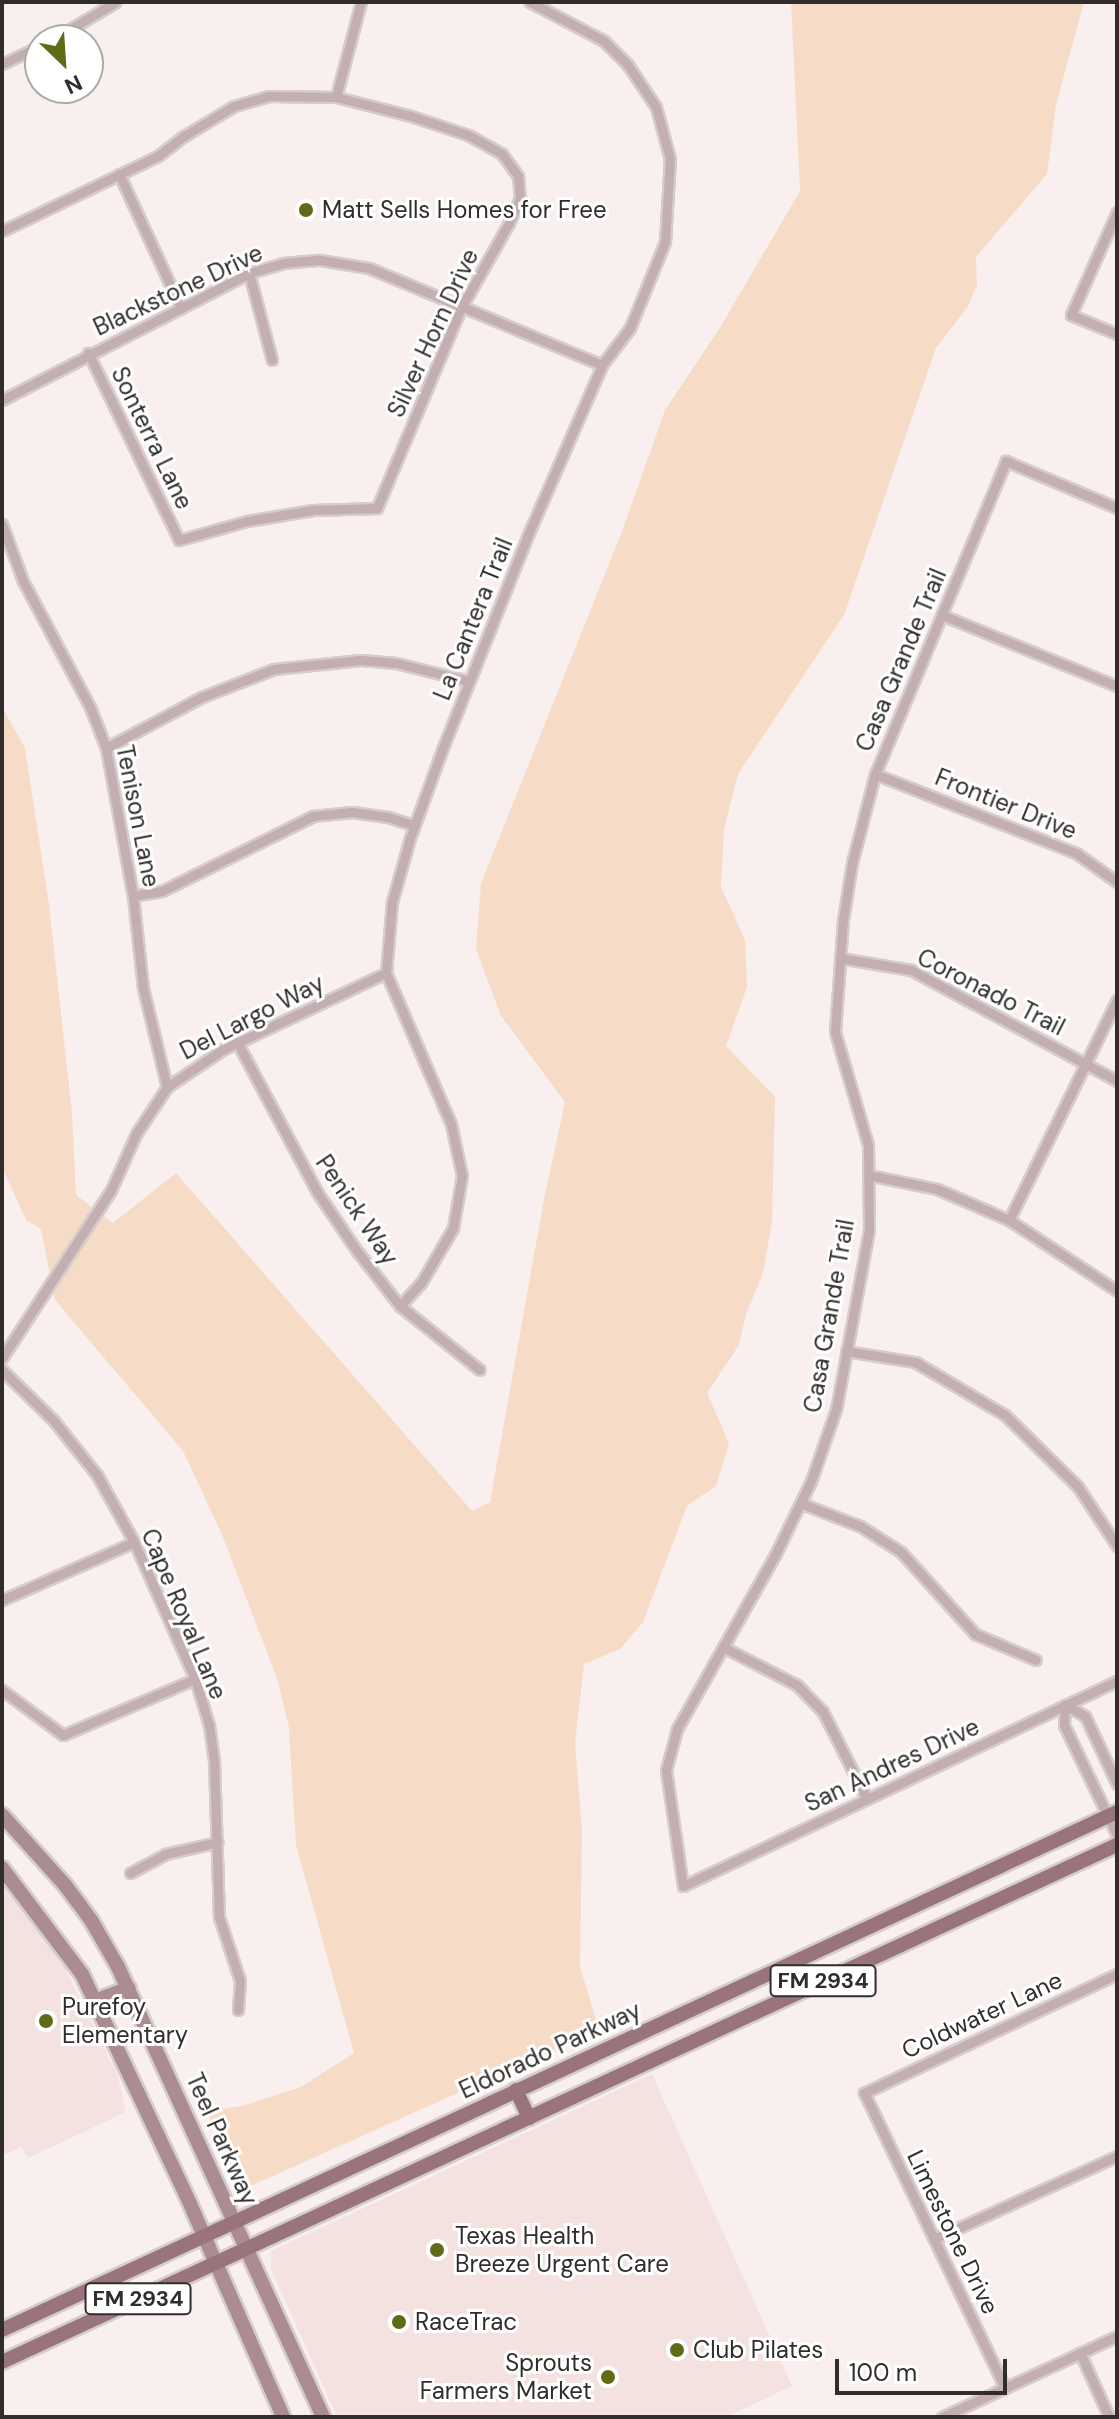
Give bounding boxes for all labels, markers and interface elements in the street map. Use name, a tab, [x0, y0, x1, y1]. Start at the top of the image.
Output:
north arrow	[24, 24, 104, 104]
text: N	[60, 68, 87, 101]
place label: Matt Sells Homes for Free	[322, 196, 607, 224]
marker: Matt Sells Homes for Free	[297, 201, 315, 219]
street label: Blackstone Drive	[89, 238, 267, 342]
street label: Silver Horn Drive	[381, 244, 485, 422]
street label: Sonterra Lane	[105, 362, 199, 514]
street label: La Cantera Trail	[427, 534, 519, 704]
street label: Casa Grande Trail	[849, 564, 953, 756]
street label: Tenison Lane	[110, 743, 166, 889]
street label: Frontier Drive	[931, 763, 1081, 845]
street label: Coronado Trail	[912, 942, 1070, 1042]
street label: Del Largo Way	[175, 968, 329, 1066]
street label: Penick Way	[310, 1149, 404, 1271]
street label: Casa Grande Trail	[798, 1217, 860, 1415]
street label: Cape Royal Lane	[135, 1524, 233, 1704]
street label: San Andres Drive	[800, 1712, 984, 1818]
road number: FM 2934	[769, 1963, 877, 1999]
street label: Coldwater Lane	[897, 1965, 1067, 2065]
place label: Purefoy Elementary	[62, 1993, 188, 2049]
street label: Eldorado Parkway	[455, 1995, 645, 2105]
marker: Purefoy Elementary	[37, 2012, 55, 2030]
street label: Teel Parkway	[180, 2068, 264, 2210]
street label: Limestone Drive	[901, 2145, 1005, 2319]
place label: Texas Health Breeze Urgent Care	[455, 2222, 669, 2278]
marker: Texas Health Breeze Urgent Care	[426, 2239, 448, 2261]
road number: FM 2934	[84, 2281, 192, 2317]
place label: RaceTrac	[415, 2308, 517, 2336]
marker: RaceTrac	[390, 2313, 408, 2331]
place label: Club Pilates	[693, 2336, 823, 2364]
marker: Club Pilates	[668, 2341, 686, 2359]
scale bar	[839, 2343, 1011, 2393]
place label: Sprouts Farmers Market	[420, 2349, 592, 2405]
text: 100 m	[849, 2357, 917, 2388]
marker: Sprouts Farmers Market	[599, 2368, 617, 2386]

